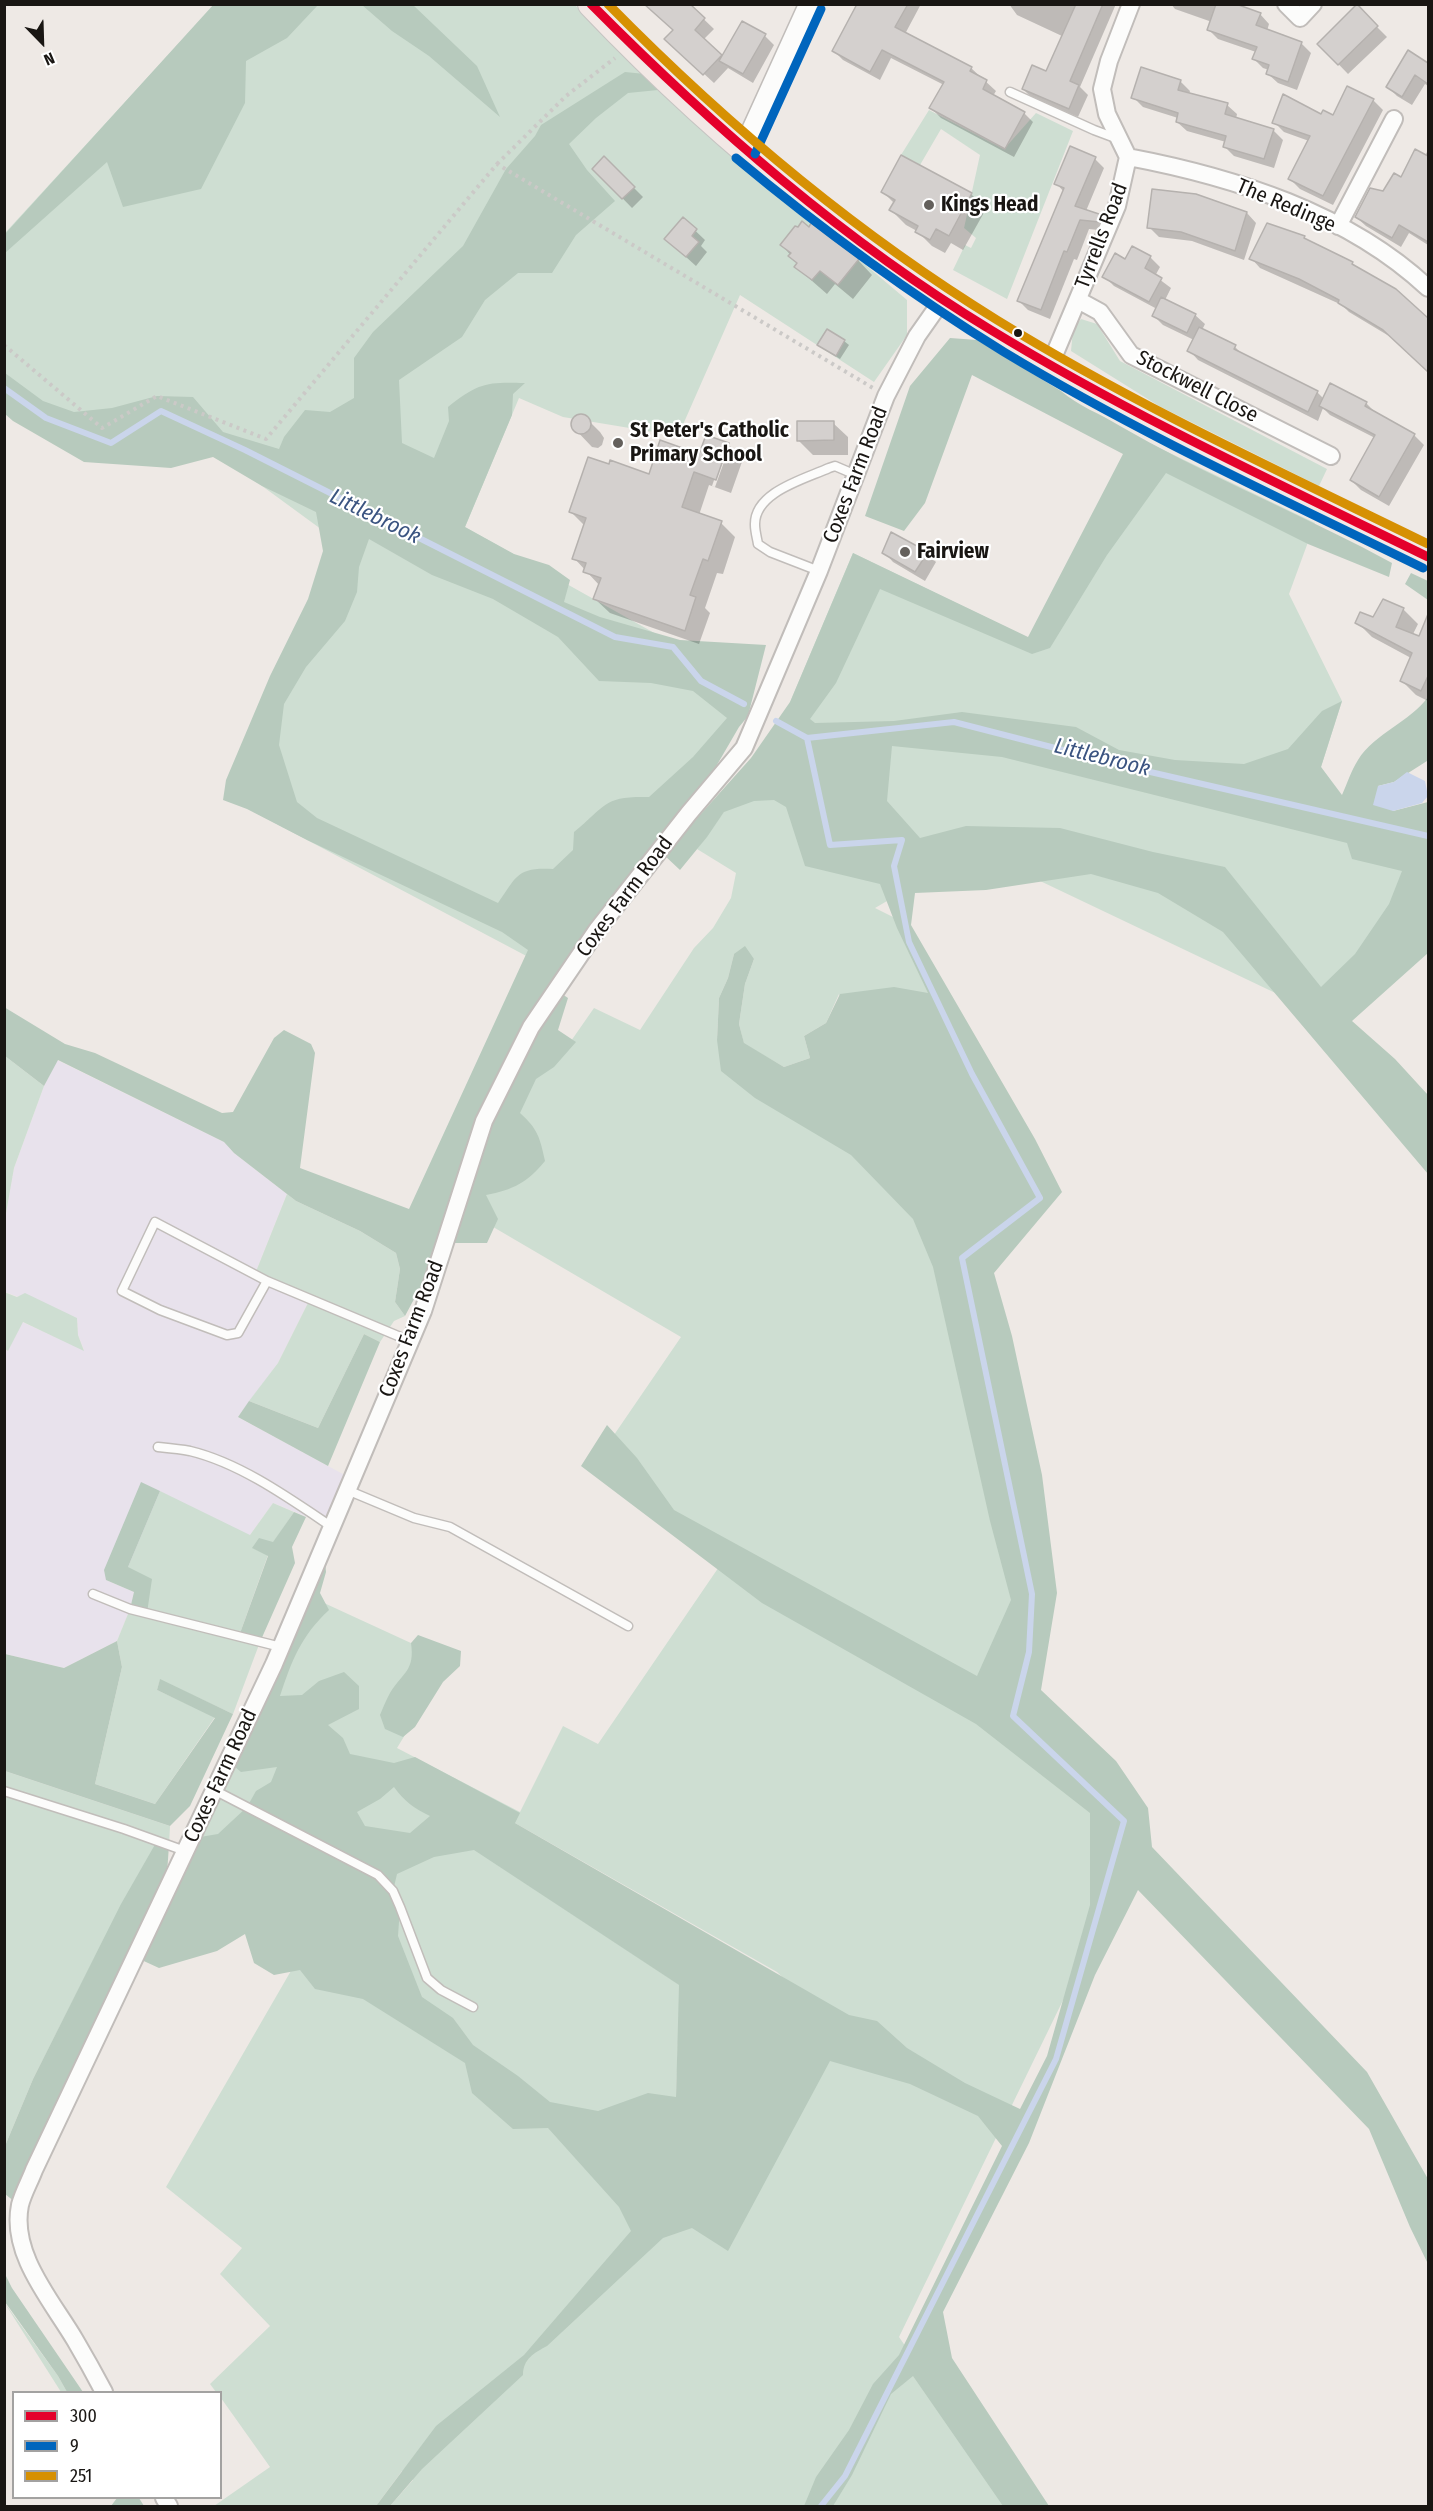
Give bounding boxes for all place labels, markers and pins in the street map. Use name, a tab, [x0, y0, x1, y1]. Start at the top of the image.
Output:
place label: Kings Head	[941, 192, 1038, 218]
marker: Kings Head	[922, 198, 936, 212]
unlabelled marker	[1012, 327, 1024, 339]
place label: St Peter's Catholic Primary School	[630, 418, 789, 468]
marker: St Peter's Catholic Primary School	[611, 436, 625, 450]
place label: Fairview	[917, 539, 989, 565]
marker: Fairview	[898, 545, 912, 559]

